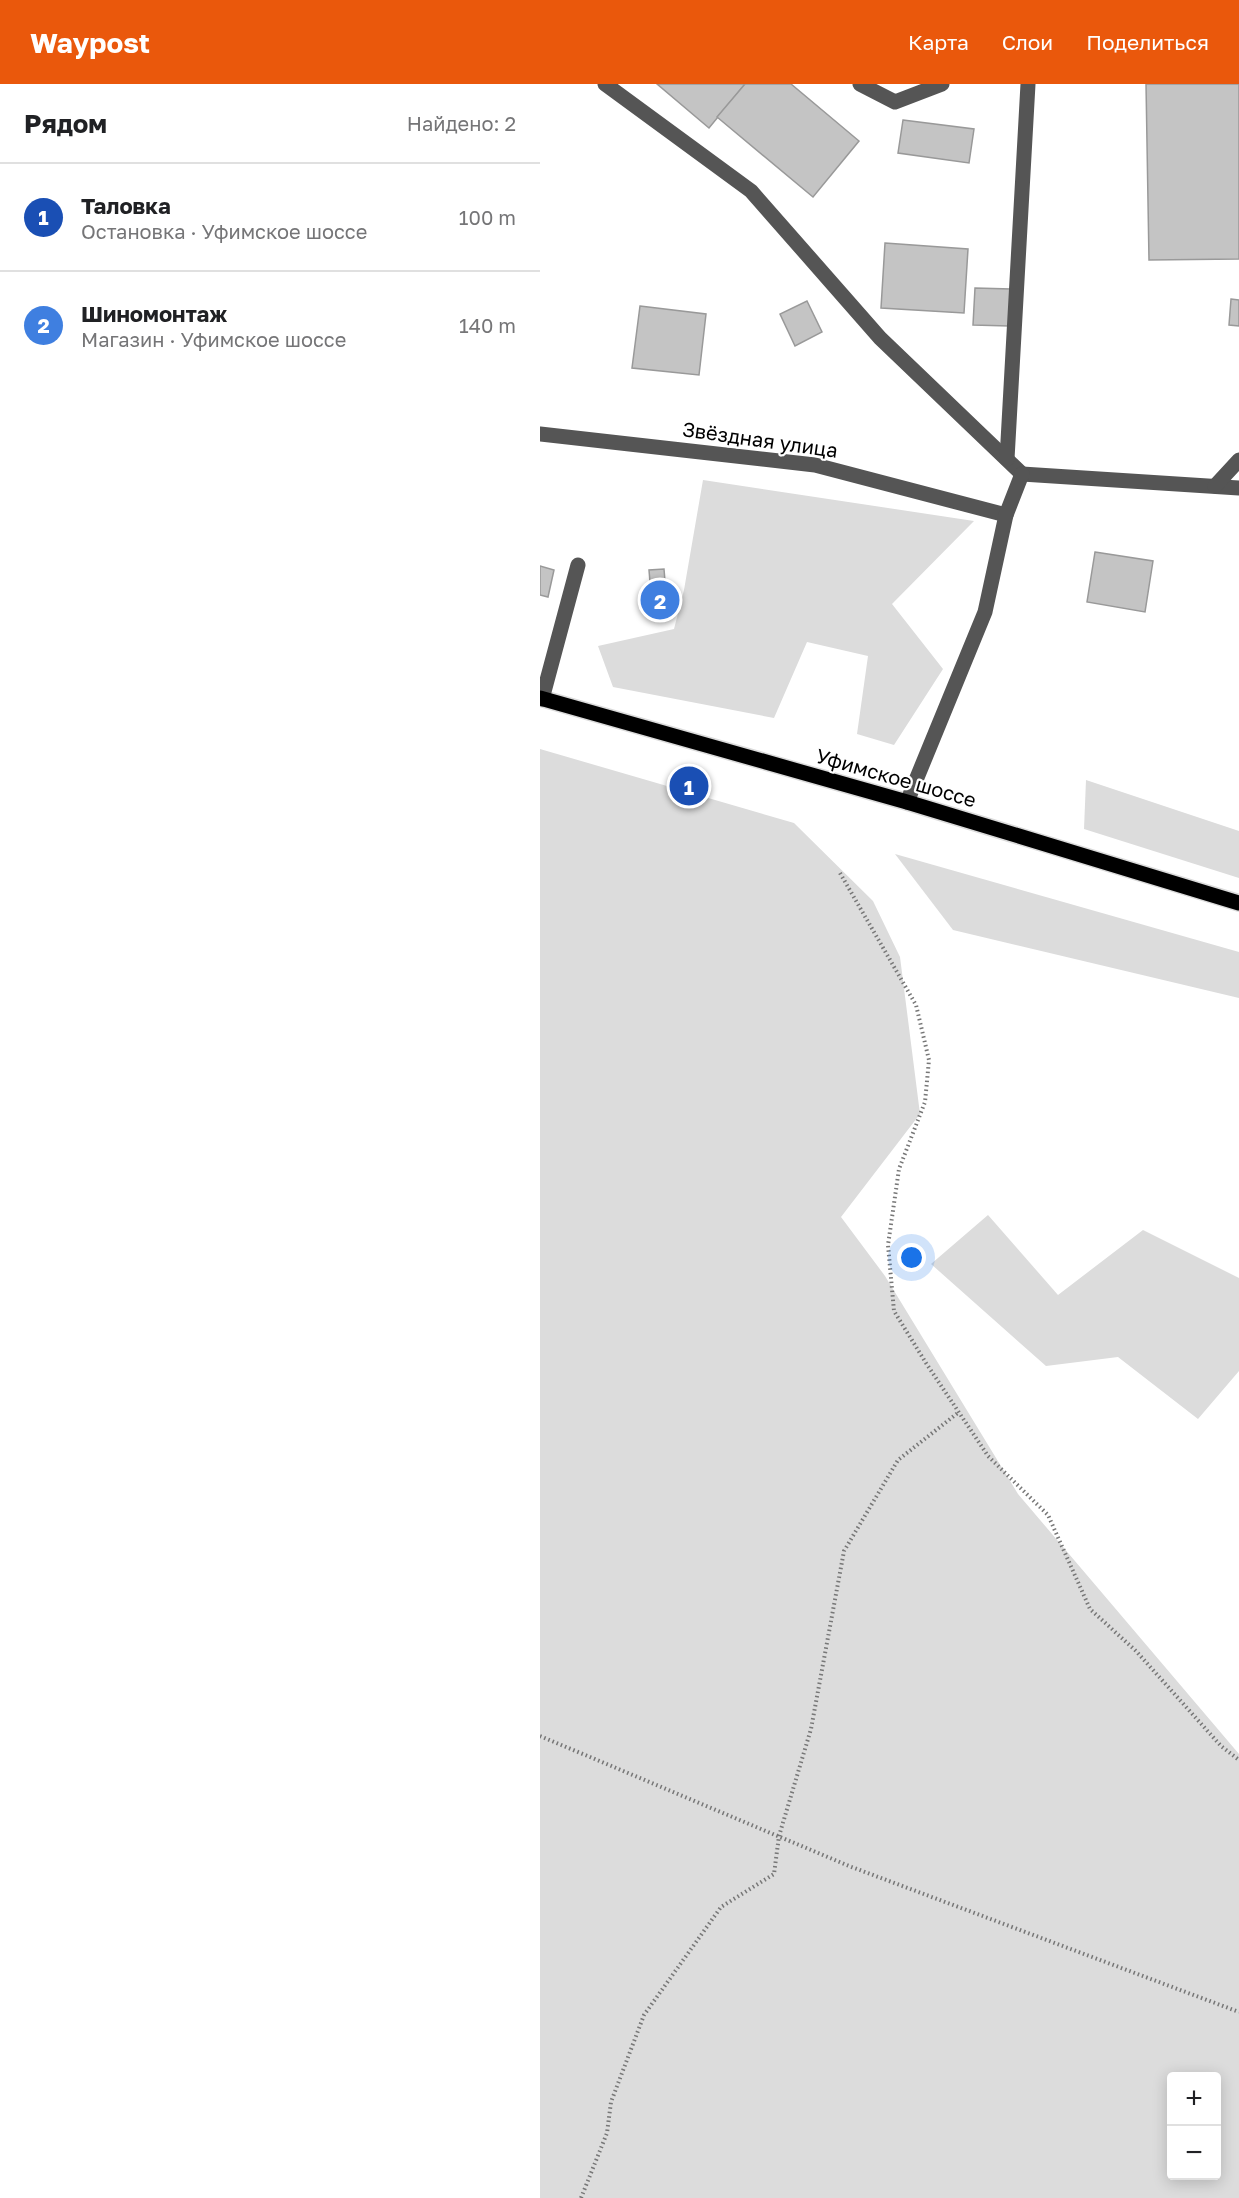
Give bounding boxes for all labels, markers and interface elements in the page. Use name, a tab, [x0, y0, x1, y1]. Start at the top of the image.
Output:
text: Waypost	[30, 26, 150, 59]
text: Карта	[908, 29, 969, 55]
text: Слои	[1002, 29, 1053, 55]
text: Поделиться	[1086, 29, 1209, 55]
text: Рядом	[24, 108, 107, 139]
text: Найдено: 2	[407, 111, 516, 135]
text: Таловка	[81, 192, 171, 219]
text: 1	[38, 205, 49, 229]
text: 100 m	[459, 205, 516, 229]
text: Остановка · Уфимское шоссе	[81, 219, 367, 243]
text: Шиномонтаж	[81, 300, 227, 327]
text: 2	[37, 313, 50, 337]
text: 140 m	[459, 313, 516, 337]
text: Магазин · Уфимское шоссе	[81, 327, 346, 351]
street label: Звёздная улица	[681, 416, 839, 462]
pin: 2	[640, 578, 680, 622]
street label: Уфимское шоссе	[813, 743, 979, 811]
pin: 1	[670, 764, 708, 808]
your location	[897, 1243, 926, 1272]
map controls	[1167, 2072, 1221, 2180]
button: +	[1167, 2072, 1221, 2126]
button: −	[1167, 2126, 1221, 2180]

